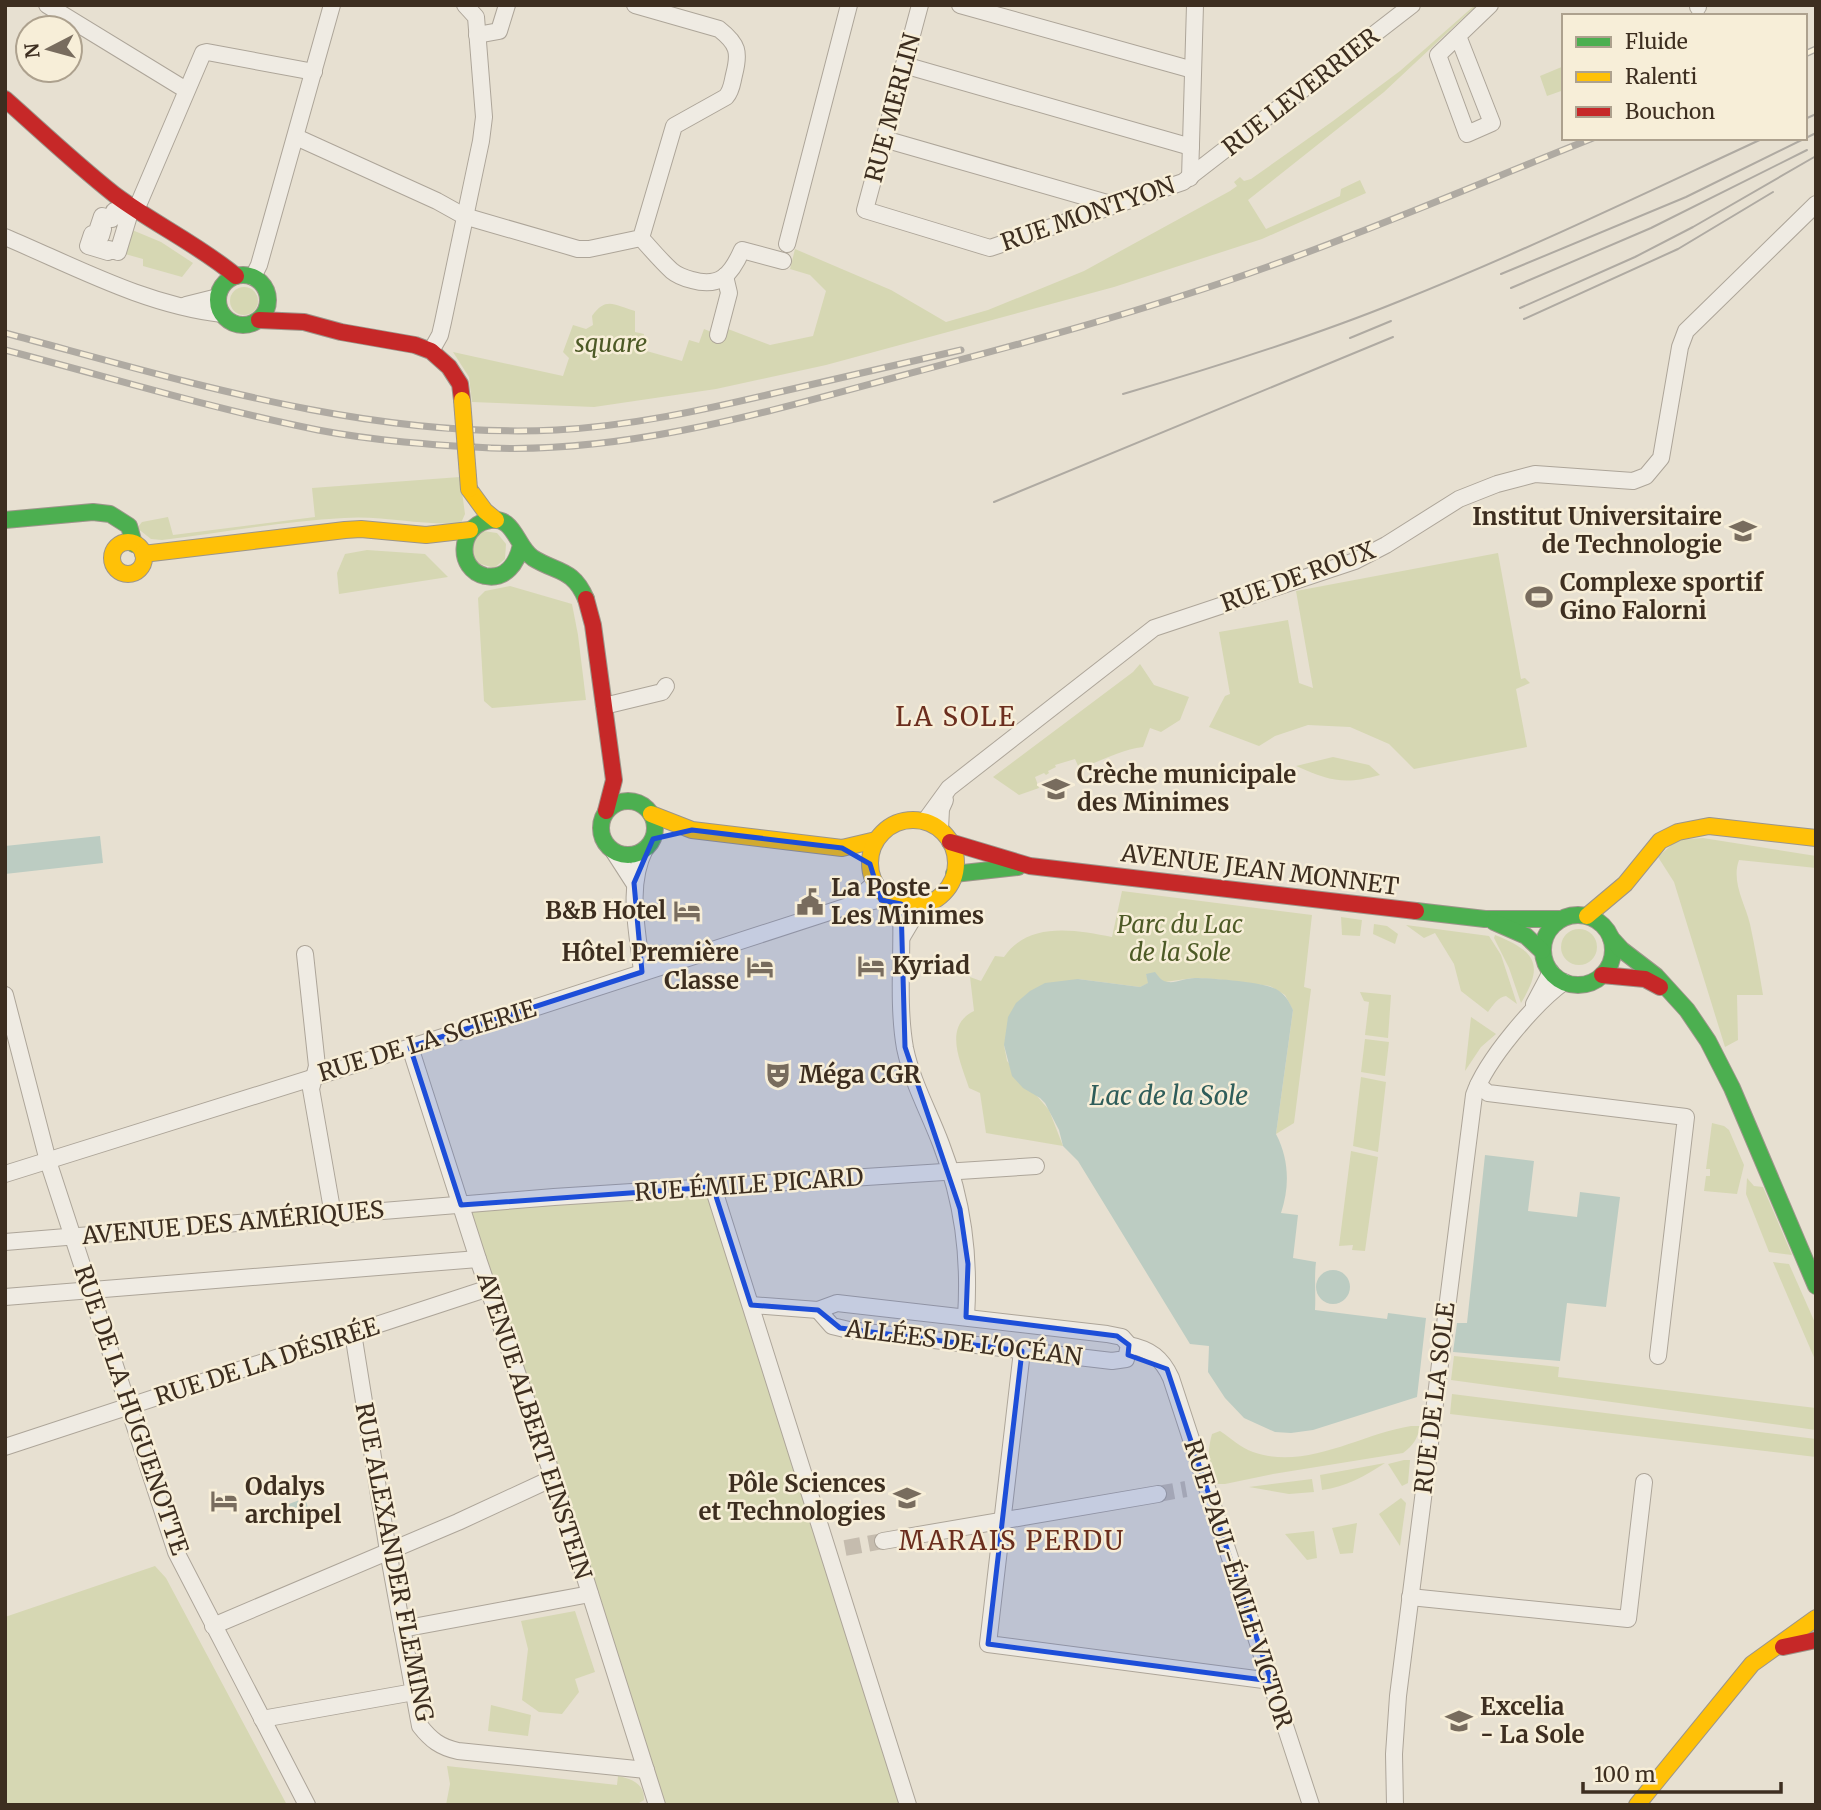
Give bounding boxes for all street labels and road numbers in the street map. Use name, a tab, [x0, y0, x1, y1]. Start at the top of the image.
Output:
street label: RUE LEVERRIER	[1216, 21, 1386, 163]
street label: RUE MERLIN	[858, 30, 927, 186]
street label: RUE MONTYON	[997, 169, 1179, 258]
street label: RUE DE ROUX	[1216, 534, 1380, 619]
street label: AVENUE JEAN MONNET	[1118, 837, 1401, 902]
street label: RUE DE LA SCIERIE	[314, 992, 540, 1088]
street label: RUE ÉMILE PICARD	[633, 1160, 864, 1208]
street label: AVENUE DES AMÉRIQUES	[79, 1193, 385, 1251]
street label: RUE DE LA HUGUENOTTE	[67, 1261, 196, 1560]
street label: AVENUE ALBERT EINSTEIN	[470, 1267, 599, 1584]
street label: RUE DE LA SOLE	[1407, 1300, 1462, 1495]
street label: RUE DE LA DÉSIRÉE	[150, 1309, 384, 1412]
street label: ALLÉES DE L'OCÉAN	[843, 1311, 1085, 1372]
street label: RUE ALEXANDER FLEMING	[348, 1400, 441, 1725]
street label: RUE PAUL-ÉMILE VICTOR	[1177, 1435, 1301, 1733]

